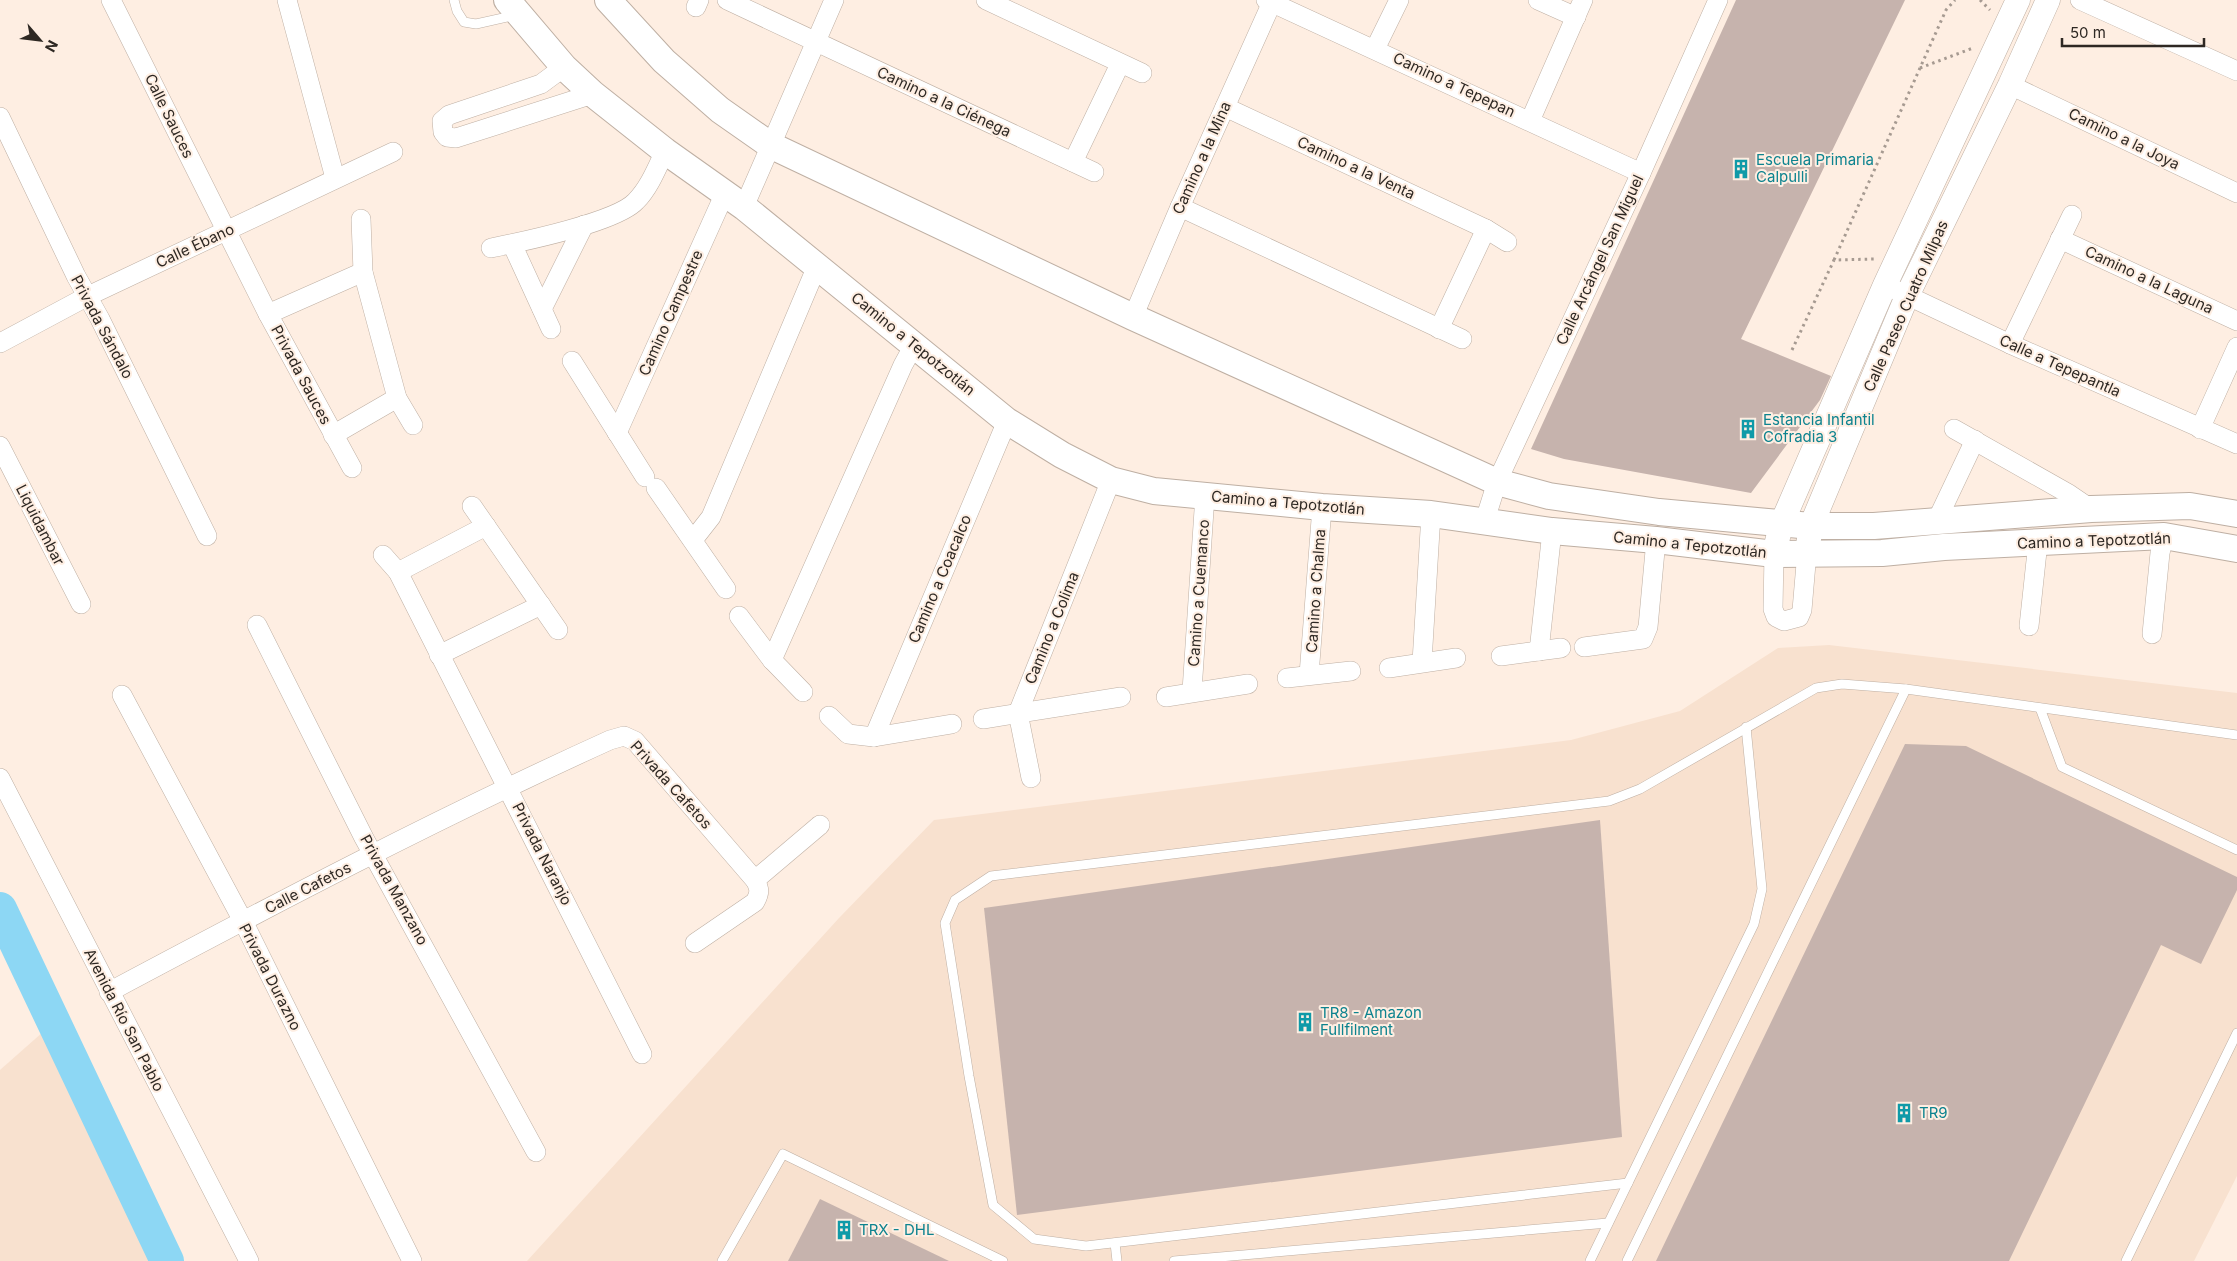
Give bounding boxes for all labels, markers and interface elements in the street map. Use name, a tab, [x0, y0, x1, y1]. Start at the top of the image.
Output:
north arrow	[15, 15, 65, 65]
scale bar	[2062, 15, 2204, 47]
text: 50 m	[2070, 23, 2106, 42]
text: N	[42, 38, 62, 55]
street label: Camino a Tepepan	[1390, 48, 1518, 121]
street label: Camino a la Ciénega	[874, 62, 1014, 141]
street label: Calle Sauces	[141, 70, 198, 161]
street label: Camino a la Mina	[1168, 98, 1235, 217]
street label: Camino a la Joya	[2066, 103, 2183, 174]
street label: Camino a la Venta	[1294, 132, 1418, 203]
place label: Escuela Primaria Calpulli	[1756, 150, 1874, 186]
building icon: Escuela Primaria Calpulli	[1730, 158, 1752, 180]
street label: Calle Arcángel San Miguel	[1552, 172, 1647, 348]
street label: Calle Paseo Cuatro Milpas	[1859, 217, 1952, 395]
street label: Calle Ébano	[153, 219, 237, 272]
street label: Camino a la Laguna	[2082, 241, 2216, 318]
street label: Camino Campestre	[634, 247, 707, 379]
street label: Privada Sándalo	[67, 272, 138, 382]
street label: Camino a Tepotzotlán	[847, 288, 979, 399]
street label: Privada Sauces	[267, 322, 336, 428]
street label: Calle a Tepepantla	[1996, 330, 2124, 401]
place label: Estancia Infantil Cofradia 3	[1763, 410, 1875, 446]
building icon: Estancia Infantil Cofradia 3	[1737, 418, 1759, 440]
street label: Liquidambar	[12, 481, 69, 569]
street label: Camino a Tepotzotlán	[1210, 486, 1366, 519]
street label: Camino a Coacalco	[904, 512, 975, 646]
street label: Camino a Cuemanco	[1184, 519, 1213, 667]
street label: Camino a Tepotzotlán	[1612, 527, 1768, 562]
street label: Camino a Chalma	[1302, 528, 1329, 654]
street label: Camino a Tepotzotlán	[2017, 528, 2171, 553]
street label: Camino a Colima	[1020, 569, 1083, 687]
street label: Privada Cafetos	[627, 736, 716, 833]
street label: Privada Naranjo	[508, 799, 577, 908]
street label: Privada Manzano	[356, 831, 433, 948]
street label: Calle Cafetos	[261, 858, 354, 917]
street label: Privada Durazno	[235, 920, 306, 1033]
street label: Avenida Río San Pablo	[80, 945, 169, 1094]
place label: TR8 - Amazon Fullfilment	[1320, 1003, 1422, 1039]
building icon: TR8 - Amazon Fullfilment	[1294, 1011, 1316, 1033]
building icon: TR9	[1893, 1102, 1915, 1124]
place label: TR9	[1919, 1103, 1948, 1122]
building icon: TRX - DHL	[833, 1219, 855, 1241]
place label: TRX - DHL	[859, 1220, 934, 1239]

